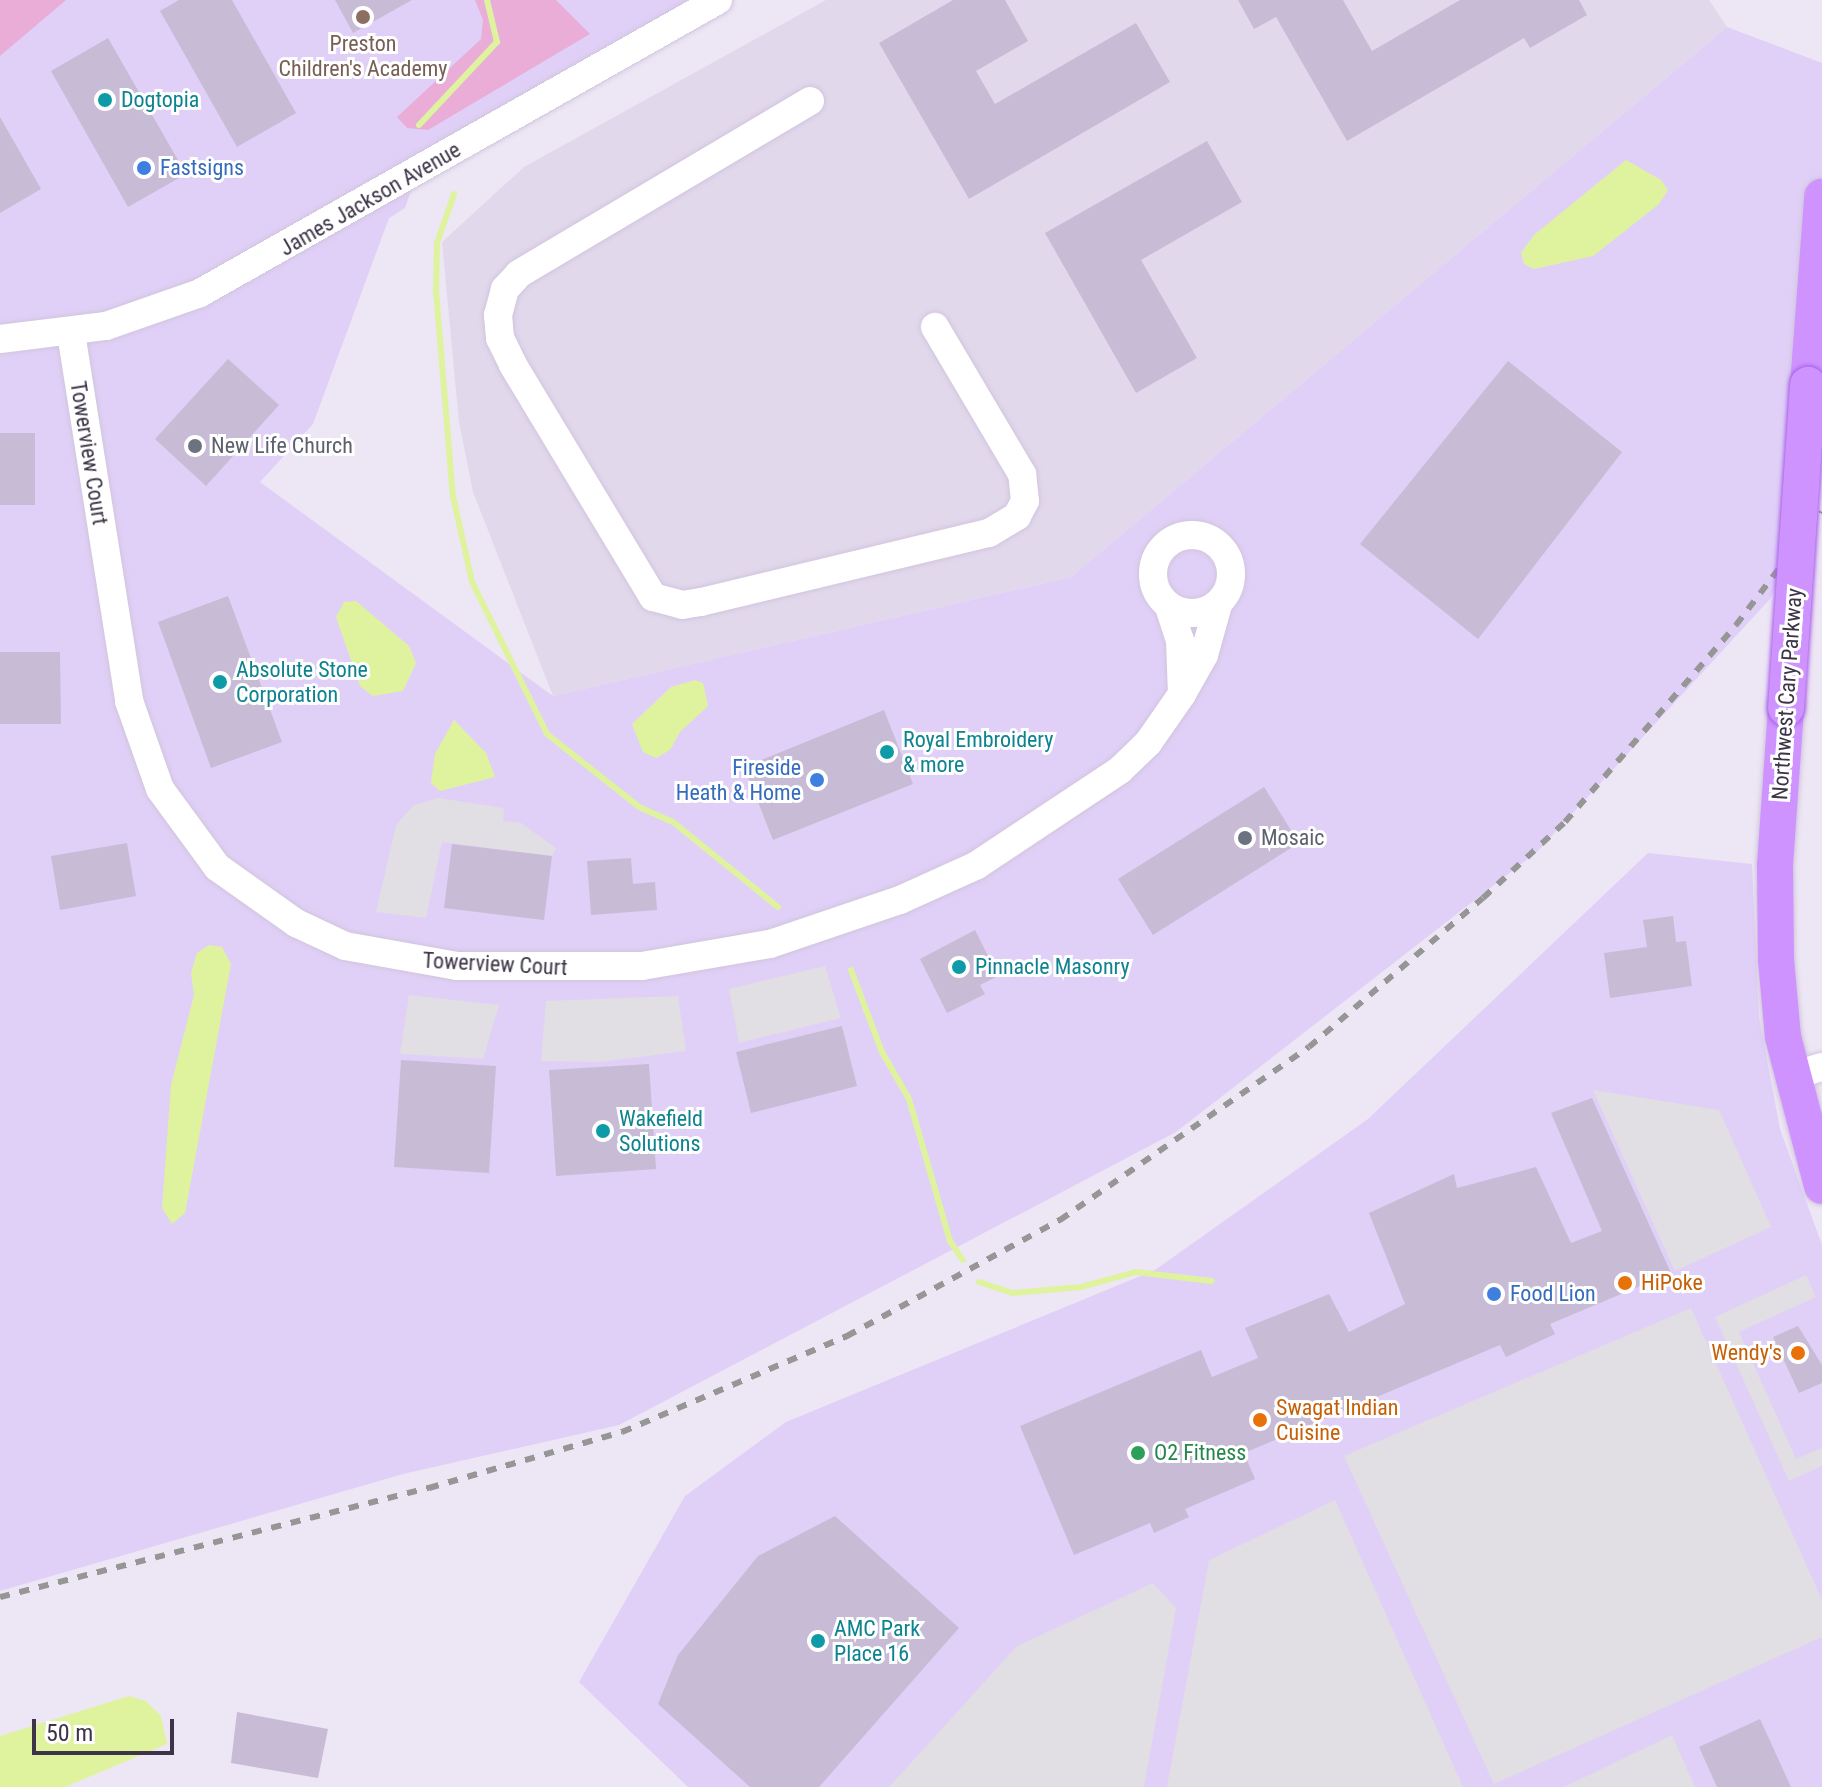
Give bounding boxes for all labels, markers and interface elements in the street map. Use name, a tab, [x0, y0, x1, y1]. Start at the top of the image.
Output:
marker: Preston Children's Academy	[354, 8, 372, 26]
place label: Preston Children's Academy	[279, 30, 447, 82]
place label: Dogtopia	[121, 87, 199, 113]
marker: Dogtopia	[96, 91, 114, 109]
street label: James Jackson Avenue	[275, 136, 465, 262]
place label: Fastsigns	[160, 155, 244, 181]
marker: Fastsigns	[135, 159, 153, 177]
street label: Towerview Court	[65, 379, 113, 527]
place label: New Life Church	[211, 433, 353, 459]
marker: New Life Church	[186, 437, 204, 455]
street label: Northwest Cary Parkway	[1766, 587, 1808, 801]
place label: Absolute Stone Corporation	[236, 656, 368, 708]
marker: Absolute Stone Corporation	[211, 673, 229, 691]
place label: Royal Embroidery & more	[903, 726, 1053, 778]
marker: Royal Embroidery & more	[878, 743, 896, 761]
place label: Fireside Heath & Home	[676, 754, 801, 806]
marker: Fireside Heath & Home	[808, 771, 826, 789]
place label: Mosaic	[1261, 825, 1324, 851]
marker: Mosaic	[1236, 829, 1254, 847]
street label: Towerview Court	[422, 947, 568, 981]
place label: Pinnacle Masonry	[975, 954, 1130, 980]
marker: Pinnacle Masonry	[950, 958, 968, 976]
place label: Wakefield Solutions	[619, 1105, 703, 1156]
marker: Wakefield Solutions	[594, 1122, 612, 1140]
place label: HiPoke	[1641, 1270, 1703, 1296]
marker: HiPoke	[1616, 1274, 1634, 1292]
place label: Food Lion	[1510, 1281, 1596, 1307]
marker: Food Lion	[1485, 1285, 1503, 1303]
place label: Wendy's	[1711, 1340, 1782, 1366]
marker: Wendy's	[1789, 1344, 1807, 1362]
place label: Swagat Indian Cuisine	[1276, 1394, 1399, 1446]
marker: Swagat Indian Cuisine	[1251, 1411, 1269, 1429]
place label: O2 Fitness	[1154, 1440, 1246, 1466]
marker: O2 Fitness	[1129, 1444, 1147, 1462]
place label: AMC Park Place 16	[834, 1615, 920, 1666]
marker: AMC Park Place 16	[809, 1632, 827, 1650]
scale bar	[36, 1703, 178, 1753]
text: 50 m	[46, 1719, 93, 1747]

